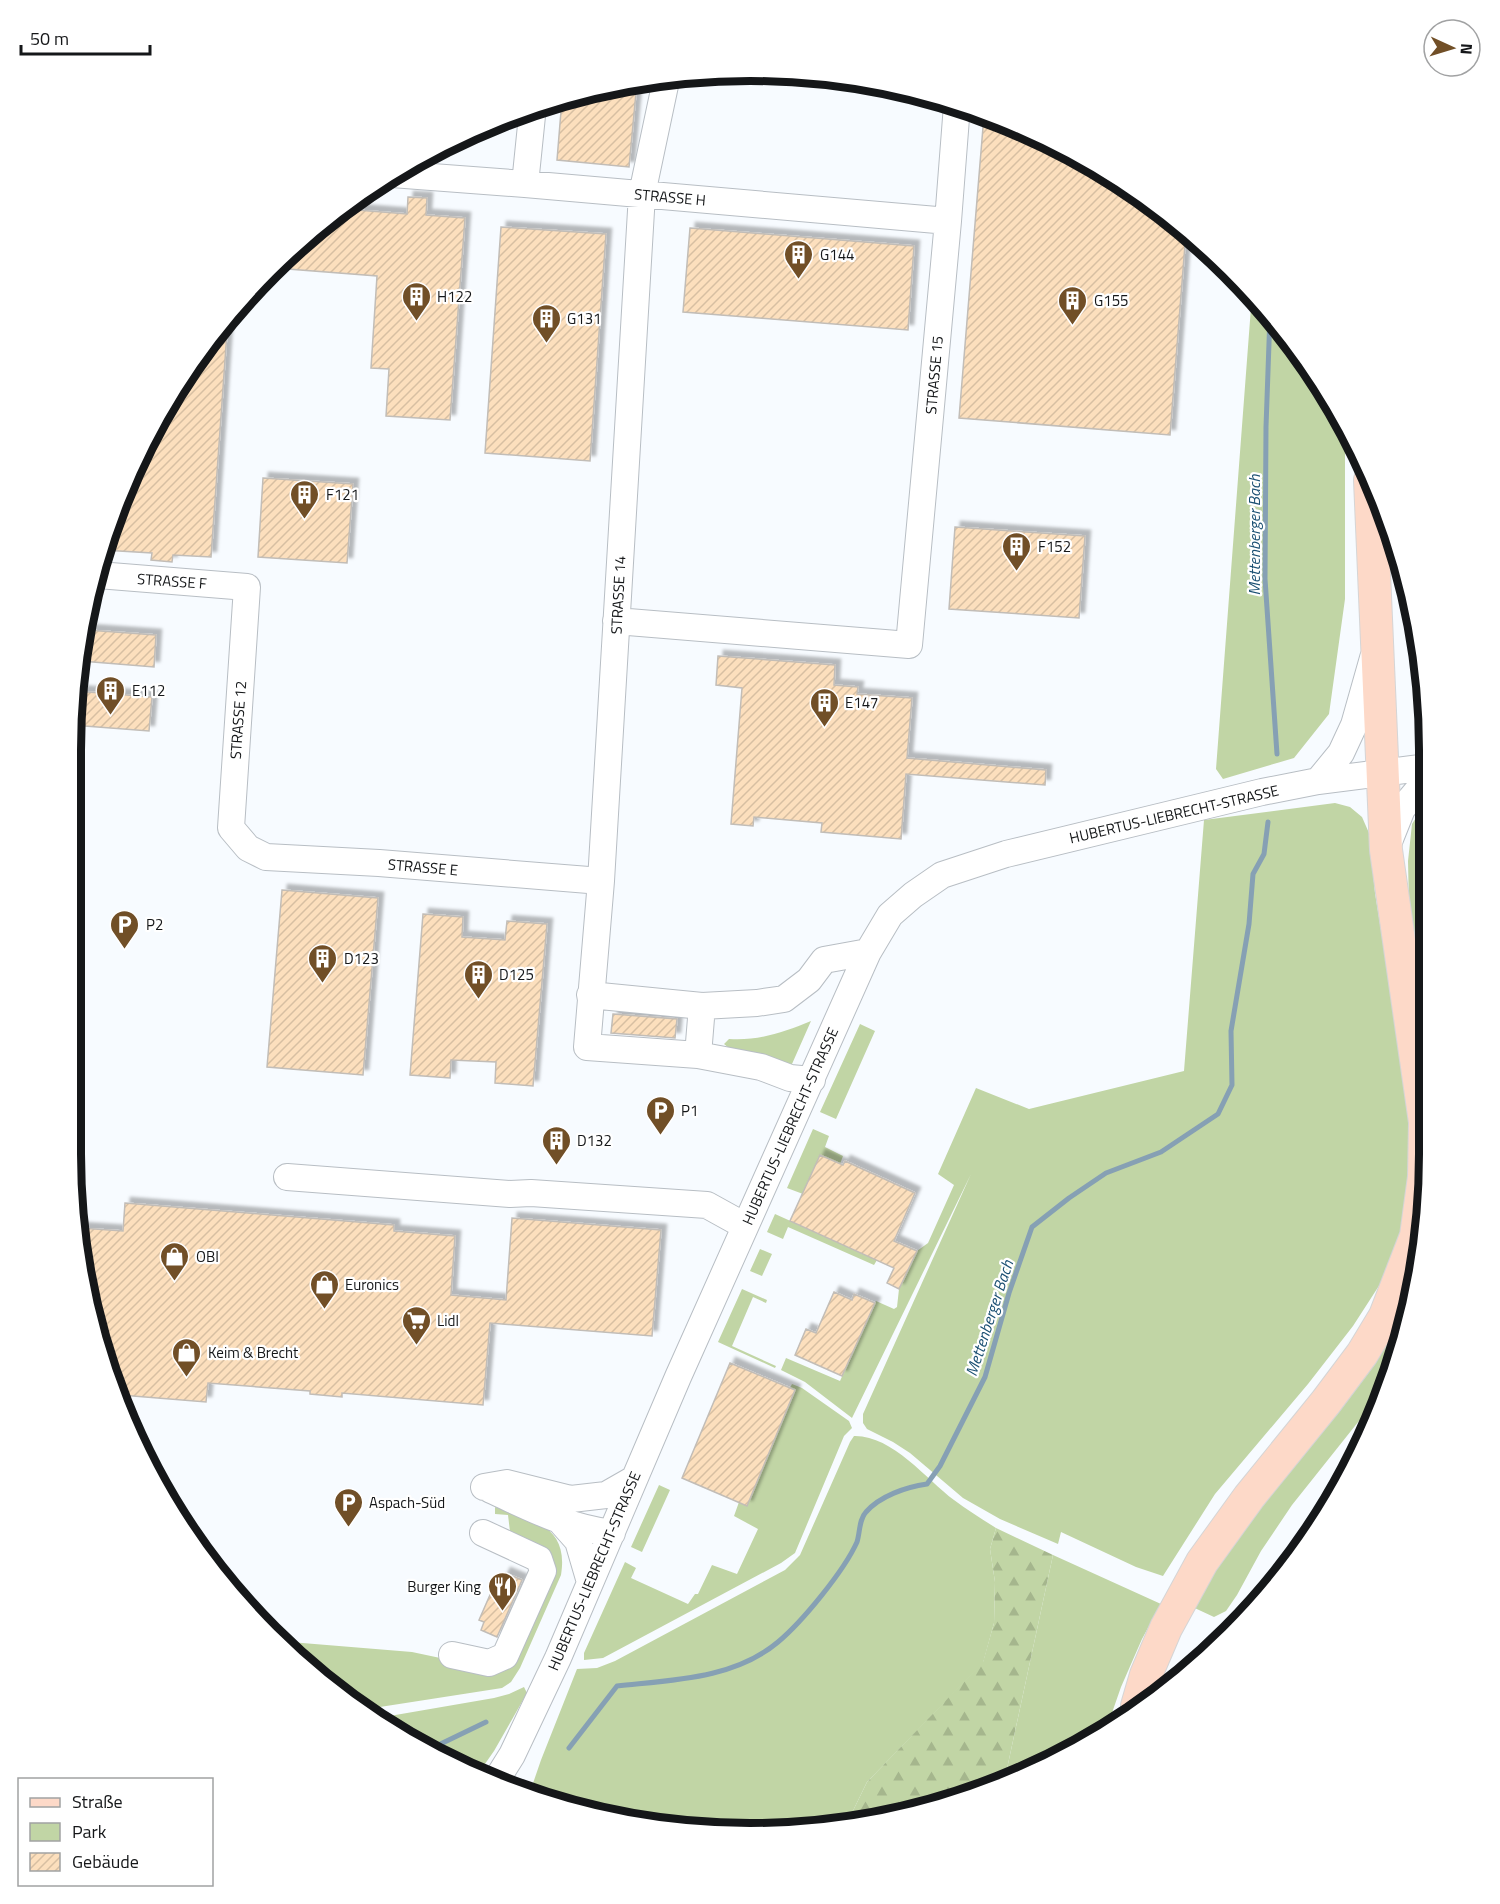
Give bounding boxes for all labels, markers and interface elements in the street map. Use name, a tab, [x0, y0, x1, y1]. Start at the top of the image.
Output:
scale bar	[21, 18, 150, 56]
north arrow	[1422, 18, 1482, 78]
text: 50 m	[30, 25, 69, 52]
text: N	[1455, 43, 1479, 55]
street label: STRASSE H	[633, 182, 707, 212]
building icon: G144	[783, 238, 815, 280]
place label: G144	[820, 243, 854, 266]
building icon: H122	[400, 280, 432, 322]
building icon: G155	[1057, 284, 1089, 326]
place label: H122	[437, 285, 472, 308]
place label: G155	[1094, 289, 1128, 312]
building icon: G131	[530, 302, 562, 344]
place label: G131	[567, 307, 601, 330]
street label: STRASSE 15	[919, 335, 949, 415]
water label: Mettenberger Bach	[1242, 474, 1266, 595]
building icon: F121	[289, 478, 321, 520]
place label: F121	[326, 483, 359, 506]
building icon: F152	[1001, 530, 1033, 572]
place label: F152	[1038, 535, 1071, 558]
street label: STRASSE 14	[604, 555, 632, 635]
street label: STRASSE F	[136, 567, 208, 595]
building icon: E112	[95, 674, 127, 716]
place label: E112	[132, 679, 166, 702]
street label: STRASSE 12	[224, 680, 252, 760]
building icon: E147	[808, 686, 840, 728]
place label: E147	[845, 691, 879, 714]
street label: HUBERTUS-LIEBRECHT-STRASSE	[1067, 779, 1281, 849]
street label: STRASSE E	[387, 852, 459, 882]
parking icon: P2	[109, 908, 141, 950]
place label: P2	[146, 913, 163, 936]
building icon: D123	[307, 942, 339, 984]
place label: D123	[344, 947, 379, 970]
building icon: D125	[462, 958, 494, 1000]
place label: D125	[499, 963, 534, 986]
street label: HUBERTUS-LIEBRECHT-STRASSE	[736, 1023, 844, 1229]
parking icon: P1	[644, 1094, 676, 1136]
place label: P1	[681, 1099, 698, 1122]
building icon: D132	[540, 1124, 572, 1166]
place label: D132	[577, 1129, 612, 1152]
shop icon: OBI	[159, 1240, 191, 1282]
place label: OBI	[196, 1245, 219, 1268]
water label: Mettenberger Bach	[959, 1256, 1019, 1379]
shop icon: Euronics	[308, 1268, 340, 1310]
place label: Euronics	[345, 1273, 399, 1296]
supermarket icon: Lidl	[400, 1304, 432, 1346]
place label: Lidl	[437, 1309, 459, 1332]
shop icon: Keim & Brecht	[171, 1336, 203, 1378]
place label: Keim & Brecht	[208, 1341, 299, 1364]
street label: HUBERTUS-LIEBRECHT-STRASSE	[542, 1468, 646, 1674]
parking icon: Aspach-Süd	[332, 1486, 364, 1528]
place label: Aspach-Süd	[369, 1491, 445, 1514]
restaurant icon: Burger King	[486, 1570, 518, 1612]
place label: Burger King	[407, 1575, 481, 1598]
legend	[18, 1778, 213, 1886]
text: Straße	[72, 1788, 123, 1815]
text: Park	[72, 1818, 107, 1845]
text: Gebäude	[72, 1848, 139, 1875]

